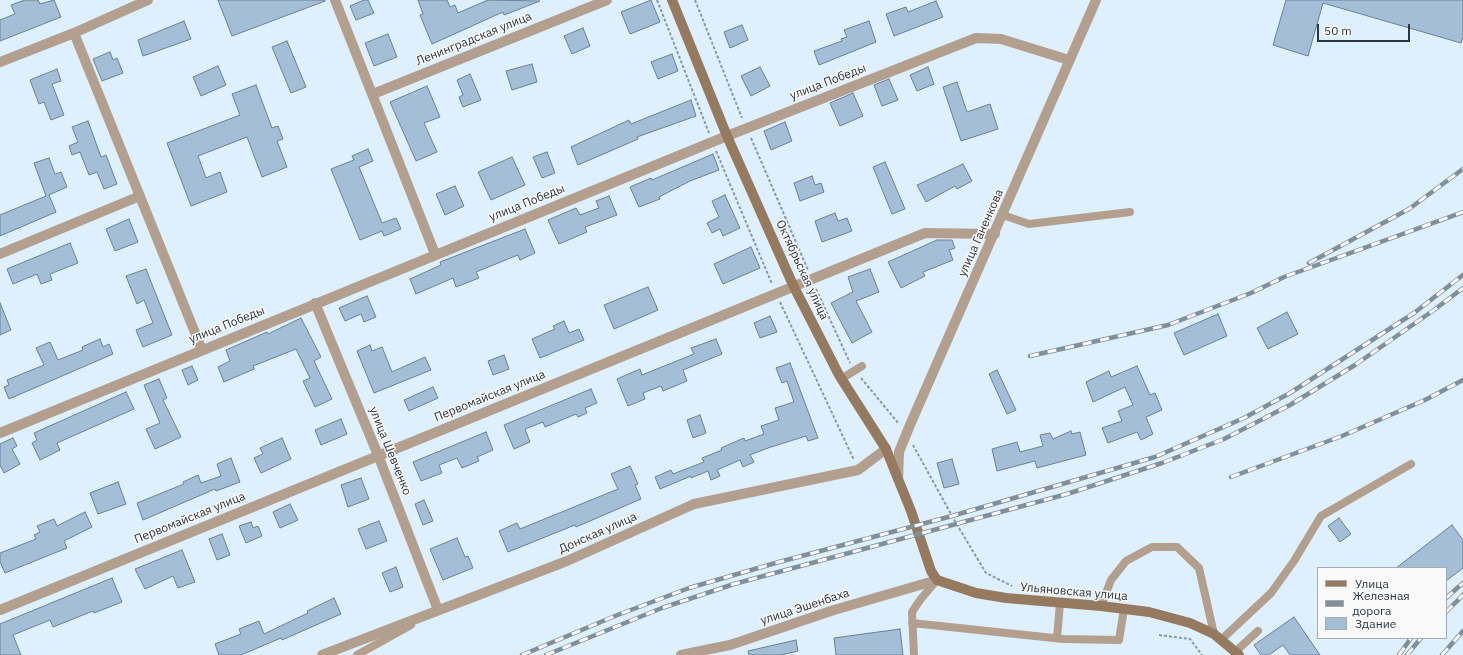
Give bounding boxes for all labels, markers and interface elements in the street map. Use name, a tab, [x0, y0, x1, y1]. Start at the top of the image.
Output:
street label: Ленинградская улица	[414, 9, 534, 69]
scale bar	[1319, 16, 1412, 42]
text: 50 m	[1324, 23, 1352, 38]
street label: улица Победы	[788, 61, 868, 103]
street label: улица Победы	[487, 181, 567, 225]
street label: улица Ганенкова	[955, 187, 1007, 279]
street label: Октябрьская улица	[773, 218, 831, 322]
street label: улица Победы	[187, 303, 267, 347]
street label: Первомайская улица	[432, 367, 548, 425]
street label: улица Шевченко	[366, 405, 414, 497]
street label: Первомайская улица	[132, 489, 248, 547]
street label: Донская улица	[557, 509, 639, 557]
legend	[1317, 567, 1447, 639]
text: Улица	[1355, 576, 1389, 591]
street label: Ульяновская улица	[1020, 580, 1128, 604]
street label: улица Эшенбаха	[759, 586, 851, 628]
text: Железная дорога	[1352, 588, 1410, 618]
text: Здание	[1355, 616, 1396, 631]

